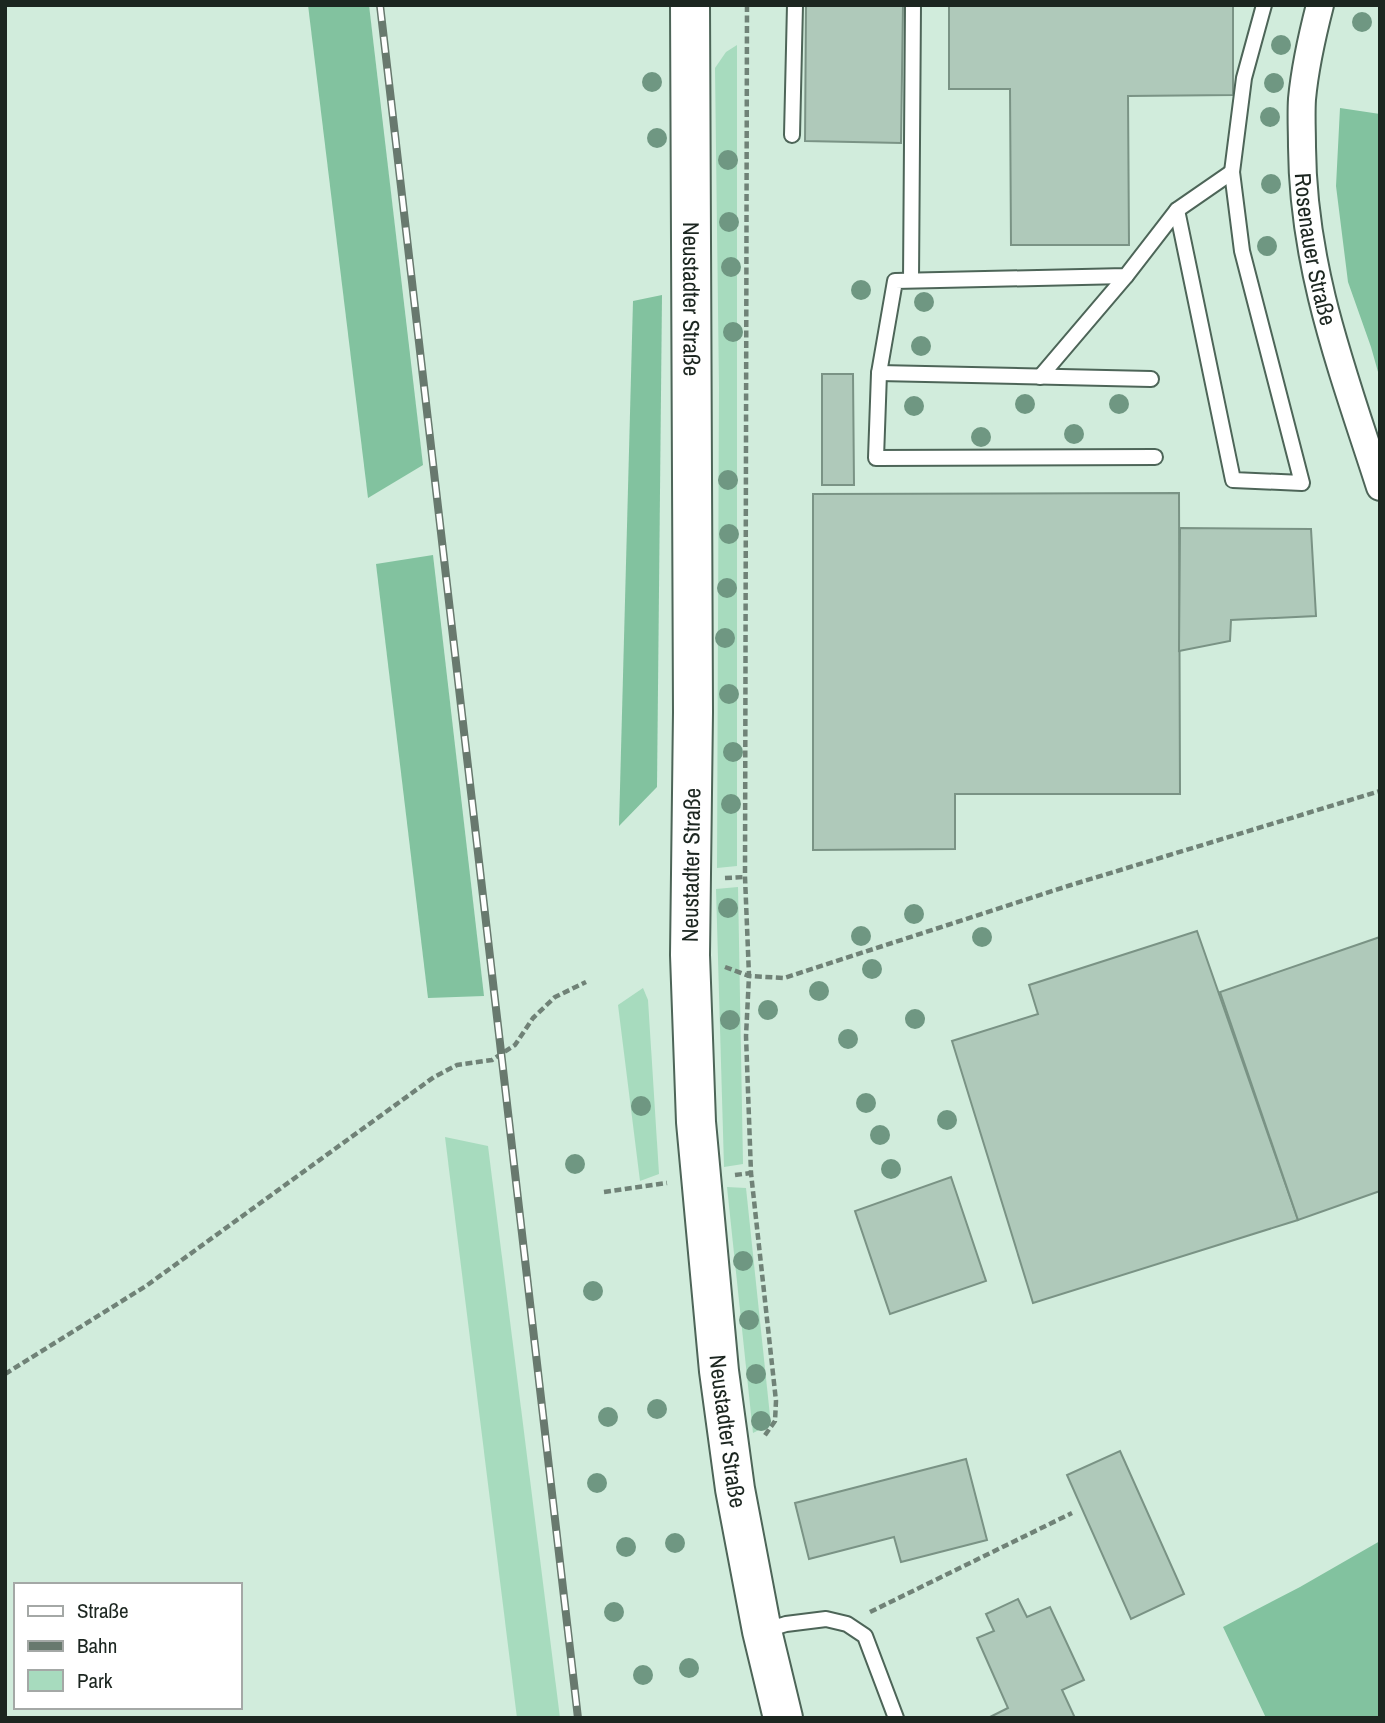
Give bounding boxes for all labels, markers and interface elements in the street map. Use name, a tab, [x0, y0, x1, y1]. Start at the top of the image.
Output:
street label: Rosenauer Straße	[1288, 172, 1344, 329]
street label: Neustadter Straße	[676, 222, 708, 376]
street label: Neustadter Straße	[674, 788, 707, 942]
street label: Neustadter Straße	[703, 1353, 754, 1510]
legend	[14, 1583, 242, 1709]
text: Straße	[77, 1596, 129, 1625]
text: Bahn	[77, 1631, 117, 1660]
text: Park	[77, 1666, 113, 1695]

